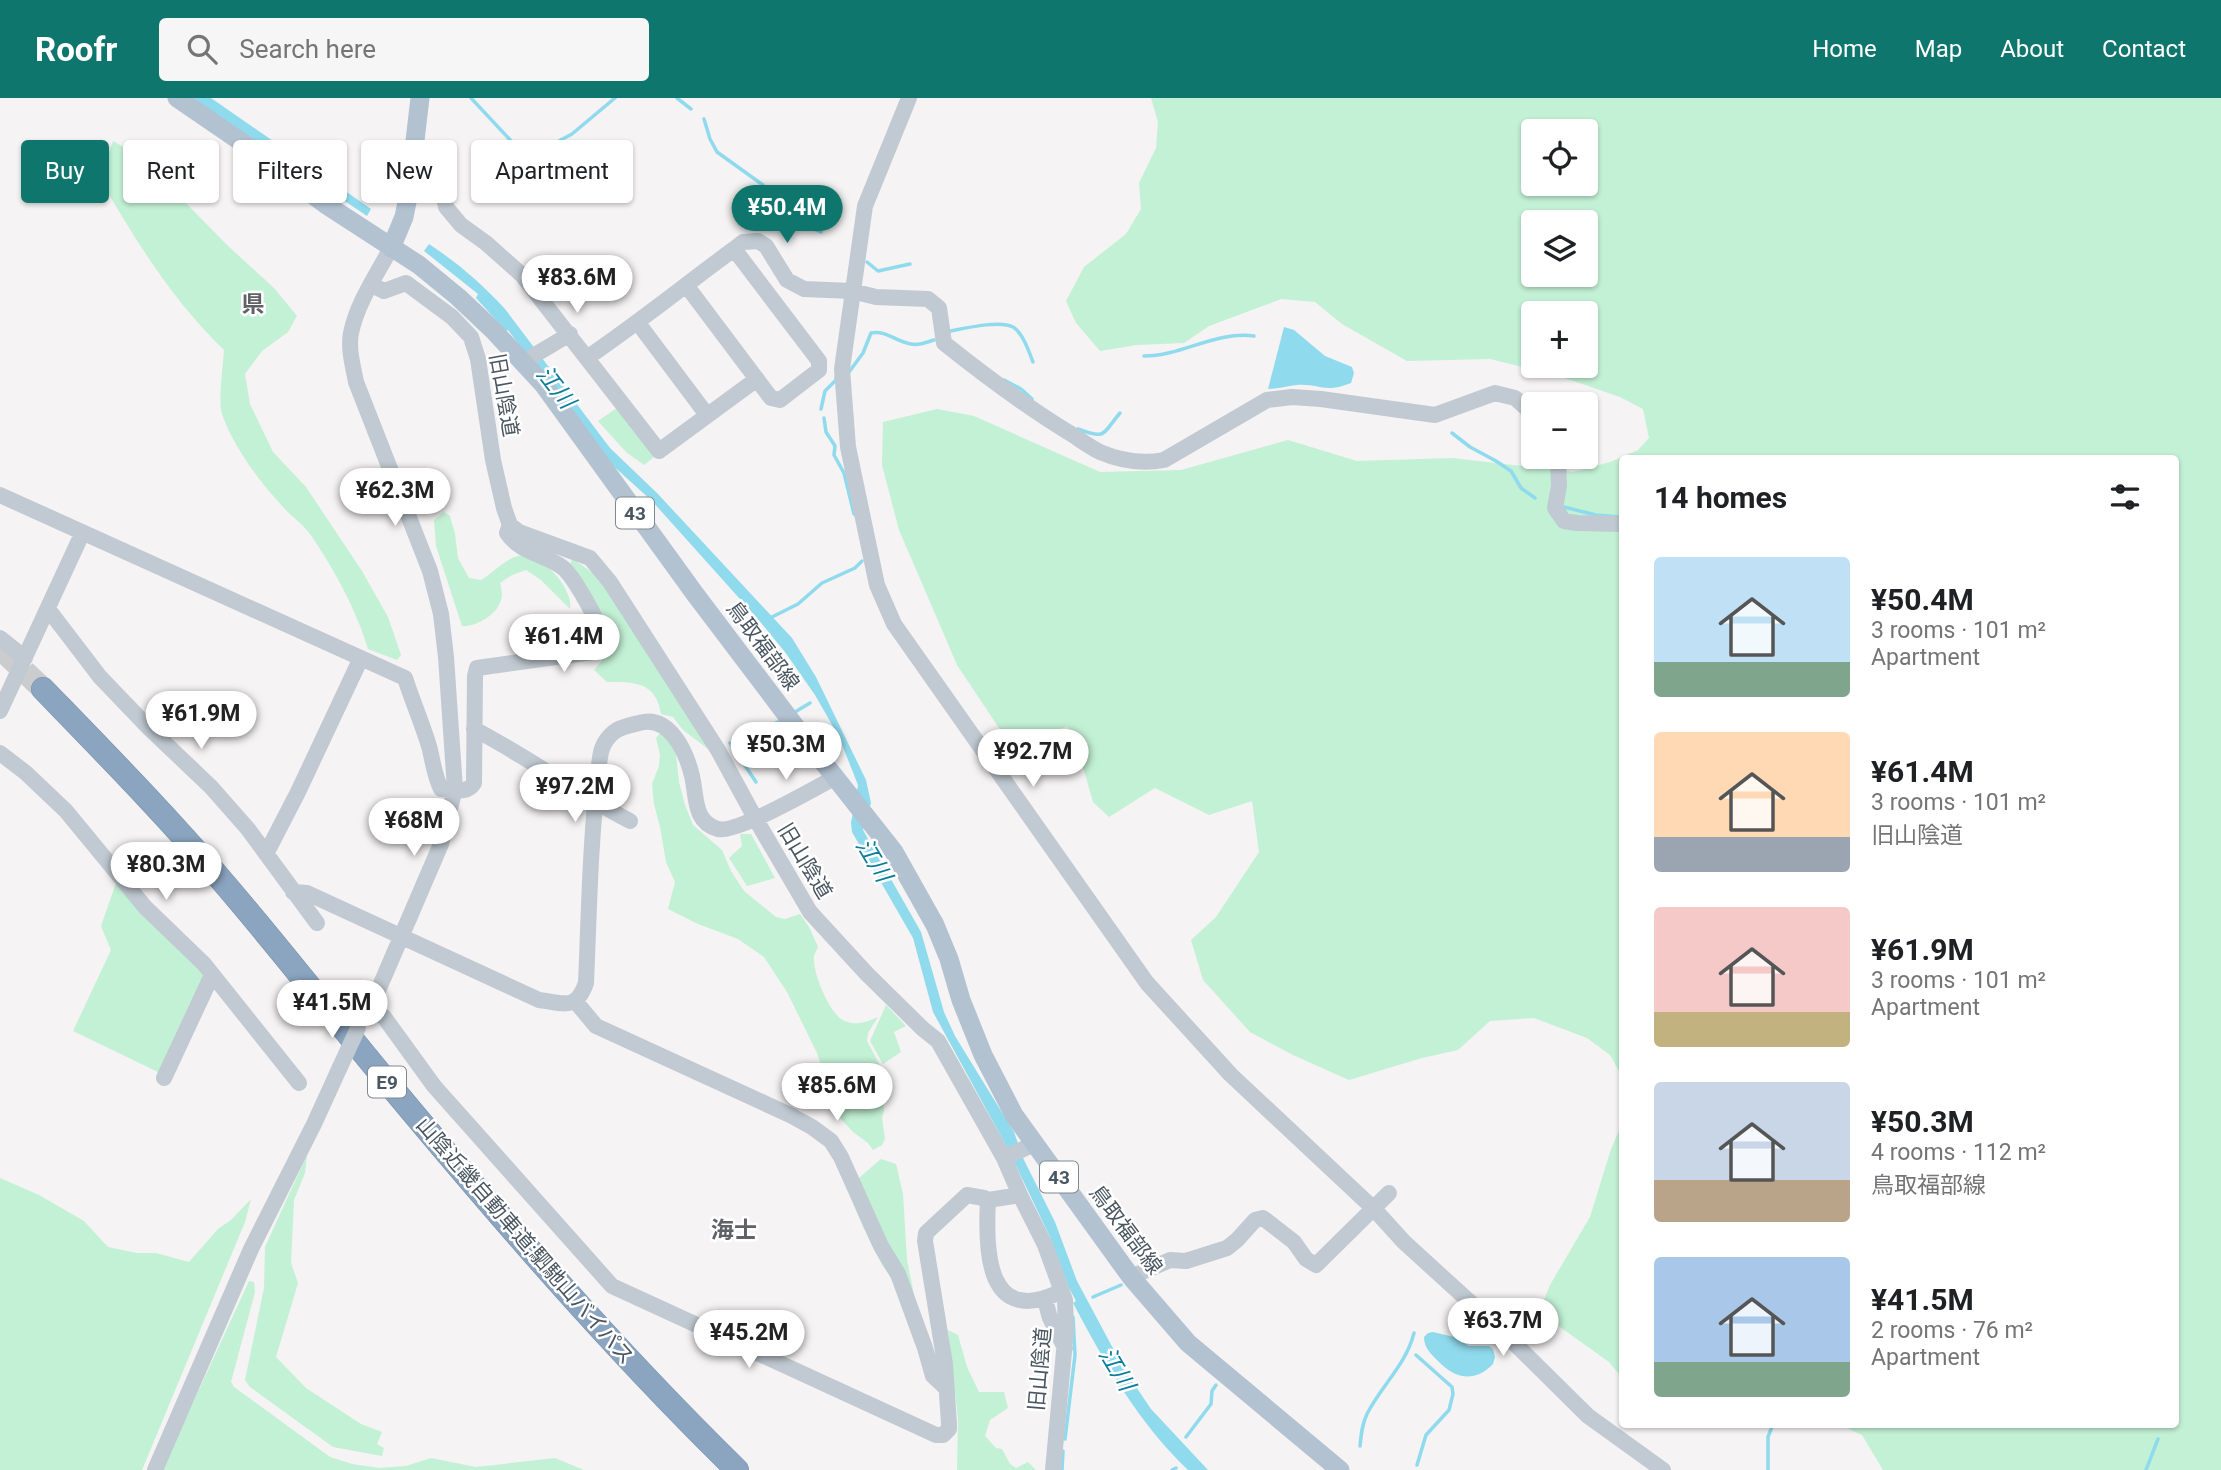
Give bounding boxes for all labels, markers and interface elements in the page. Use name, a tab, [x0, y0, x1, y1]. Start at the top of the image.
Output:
search box	[159, 18, 649, 81]
text: Roofr	[35, 30, 117, 69]
icon: search	[183, 30, 221, 68]
text: Search here	[239, 34, 376, 64]
text: Home	[1812, 35, 1877, 63]
text: Map	[1915, 35, 1962, 63]
text: About	[2000, 35, 2064, 63]
text: Contact	[2102, 35, 2186, 63]
map controls	[1521, 119, 1598, 469]
button: locate	[1521, 119, 1598, 196]
chip: Buy	[21, 140, 109, 203]
chip: Rent	[123, 140, 219, 203]
chip: Filters	[233, 140, 347, 203]
chip: New	[361, 140, 457, 203]
chip: Apartment	[471, 140, 633, 203]
pin: ¥50.4M	[730, 186, 844, 245]
text: ¥50.4M	[748, 194, 826, 221]
button: layers	[1521, 210, 1598, 287]
pin: ¥83.6M	[520, 256, 634, 315]
text: ¥83.6M	[538, 264, 616, 291]
district label: 県	[242, 291, 265, 318]
button: +	[1521, 301, 1598, 378]
street label: 旧山陰道	[485, 352, 523, 438]
water label: 江川	[531, 361, 582, 416]
button: −	[1521, 392, 1598, 469]
pin: ¥62.3M	[338, 468, 452, 528]
text: ¥62.3M	[356, 477, 434, 504]
icon: filters	[2106, 478, 2144, 516]
text: 14 homes	[1654, 480, 1787, 515]
road number: 43	[616, 498, 654, 528]
text: ¥50.4M	[1871, 582, 1974, 617]
icon: home	[1710, 585, 1794, 669]
street label: 鳥取福部線	[722, 597, 804, 695]
pin: ¥61.4M	[507, 614, 621, 674]
text: 3 rooms · 101 m²	[1871, 617, 2046, 644]
text: ¥61.4M	[525, 623, 603, 650]
text: Apartment	[1871, 644, 1980, 671]
pin: ¥61.9M	[144, 692, 258, 751]
text: ¥61.9M	[162, 700, 240, 727]
pin: ¥50.3M	[729, 722, 843, 782]
pin: ¥92.7M	[976, 730, 1090, 789]
text: ¥50.3M	[747, 731, 825, 758]
text: ¥92.7M	[994, 738, 1072, 765]
text: ¥61.4M	[1871, 754, 1974, 789]
icon: home	[1710, 760, 1794, 844]
pin: ¥97.2M	[518, 764, 632, 824]
text: ¥97.2M	[536, 773, 614, 800]
text: 3 rooms · 101 m²	[1871, 789, 2046, 816]
pin: ¥68M	[373, 798, 455, 858]
text: ¥68M	[385, 807, 443, 834]
street label: 旧山陰道	[773, 819, 837, 903]
text: 旧山陰道	[1871, 822, 1963, 849]
water label: 江川	[850, 834, 899, 889]
pin: ¥80.3M	[109, 842, 223, 902]
text: ¥80.3M	[127, 851, 205, 878]
text: ¥61.9M	[1871, 932, 1974, 967]
icon: home	[1710, 935, 1794, 1019]
text: 3 rooms · 101 m²	[1871, 967, 2046, 994]
pin: ¥41.5M	[275, 981, 389, 1040]
text: ¥41.5M	[293, 989, 371, 1016]
text: Apartment	[1871, 994, 1980, 1021]
pin: ¥85.6M	[780, 1063, 894, 1123]
road number: E9	[368, 1066, 406, 1098]
text: ¥85.6M	[798, 1072, 876, 1099]
text: ¥50.3M	[1871, 1104, 1974, 1139]
icon: home	[1710, 1110, 1794, 1194]
street label: 山陰近畿自動車道;駟馳山バイパス	[411, 1113, 639, 1369]
text: 4 rooms · 112 m²	[1871, 1139, 2046, 1166]
road number: 43	[1040, 1162, 1078, 1192]
text: 鳥取福部線	[1871, 1172, 1986, 1199]
street label: 鳥取福部線	[1085, 1181, 1167, 1279]
district label: 海士	[711, 1217, 757, 1244]
text: ¥41.5M	[1871, 1282, 1974, 1317]
icon: home	[1710, 1285, 1794, 1369]
pin: ¥63.7M	[1446, 1298, 1560, 1358]
text: ¥63.7M	[1464, 1307, 1542, 1334]
pin: ¥45.2M	[692, 1310, 806, 1370]
text: 2 rooms · 76 m²	[1871, 1317, 2033, 1344]
text: ¥45.2M	[710, 1319, 788, 1346]
street label: 旧山陰道	[1024, 1326, 1056, 1412]
water label: 江川	[1093, 1343, 1142, 1398]
text: Apartment	[1871, 1344, 1980, 1371]

